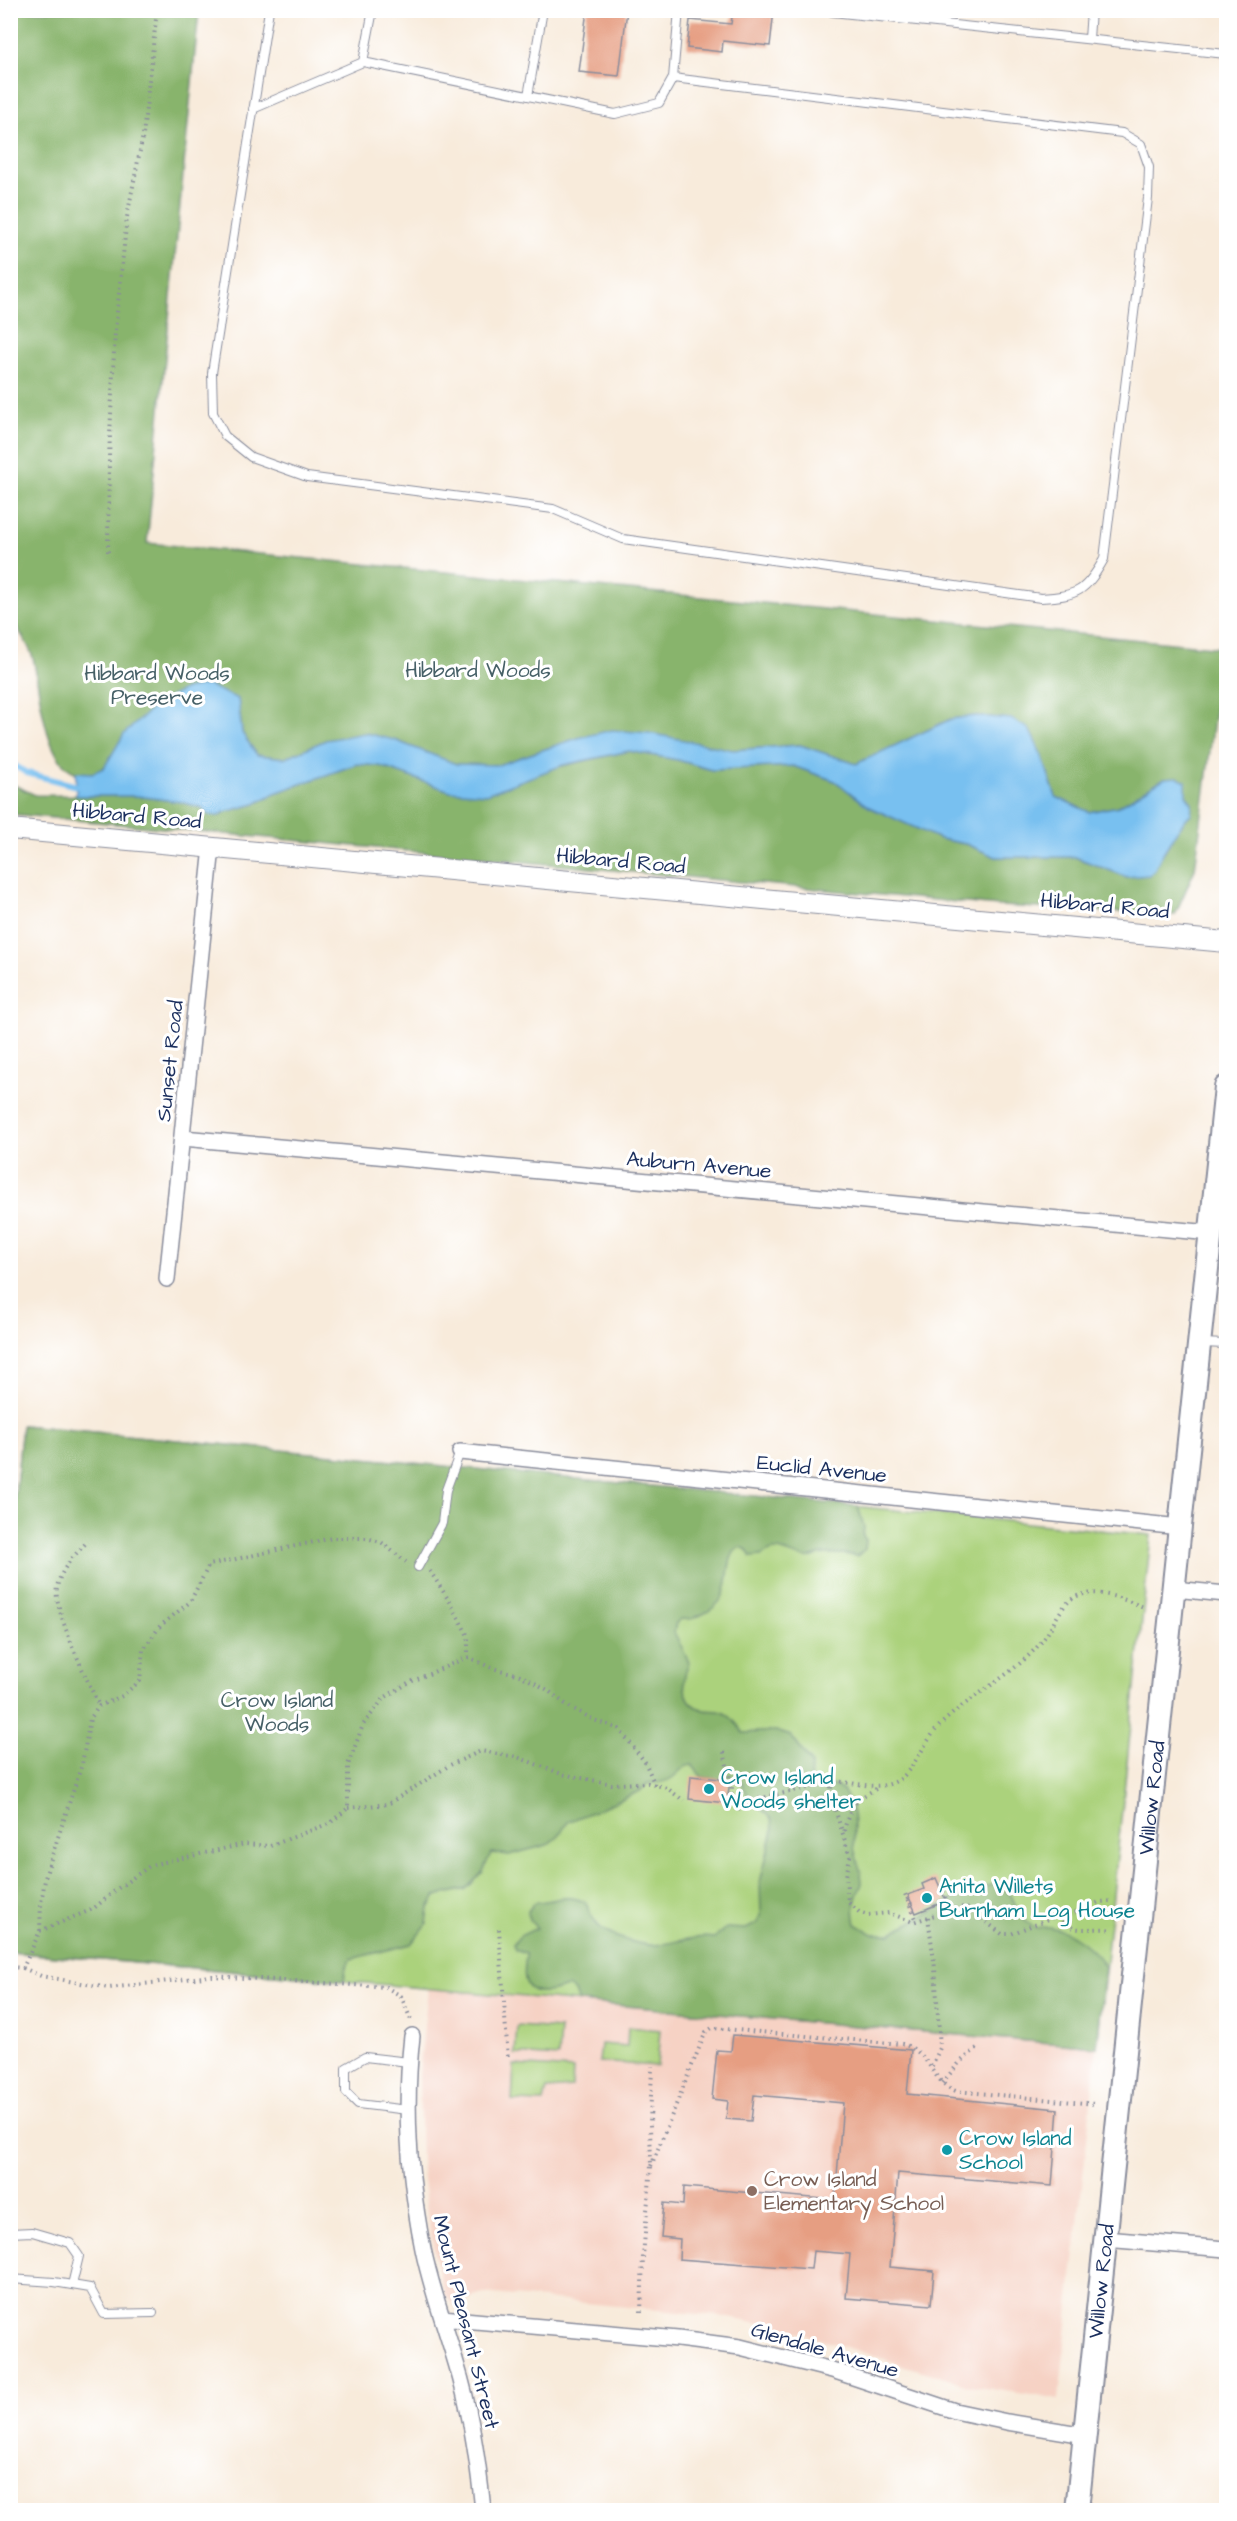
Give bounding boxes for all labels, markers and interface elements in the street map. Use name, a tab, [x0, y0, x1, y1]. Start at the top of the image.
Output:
park label: Hibbard Woods	[405, 656, 551, 685]
park label: Hibbard Woods Preserve	[84, 659, 230, 712]
street label: Hibbard Road	[71, 796, 203, 836]
street label: Hibbard Road	[555, 841, 687, 881]
street label: Hibbard Road	[1039, 886, 1171, 926]
street label: Sunset Road	[149, 999, 191, 1123]
street label: Auburn Avenue	[625, 1144, 773, 1186]
street label: Euclid Avenue	[756, 1448, 888, 1490]
park label: Crow Island Woods	[221, 1686, 334, 1739]
street label: Willow Road	[1131, 1739, 1172, 1857]
place label: Crow Island Woods shelter	[721, 1763, 862, 1816]
marker: Crow Island Woods shelter	[702, 1782, 716, 1796]
place label: Anita Willets Burnham Log House	[939, 1872, 1135, 1927]
marker: Anita Willets Burnham Log House	[920, 1891, 934, 1905]
place label: Crow Island School	[959, 2124, 1072, 2177]
marker: Crow Island School	[940, 2143, 954, 2157]
place label: Crow Island Elementary School	[764, 2165, 944, 2220]
marker: Crow Island Elementary School	[745, 2184, 759, 2198]
street label: Mount Pleasant Street	[425, 2212, 507, 2432]
street label: Willow Road	[1081, 2222, 1121, 2340]
street label: Glendale Avenue	[748, 2315, 902, 2385]

